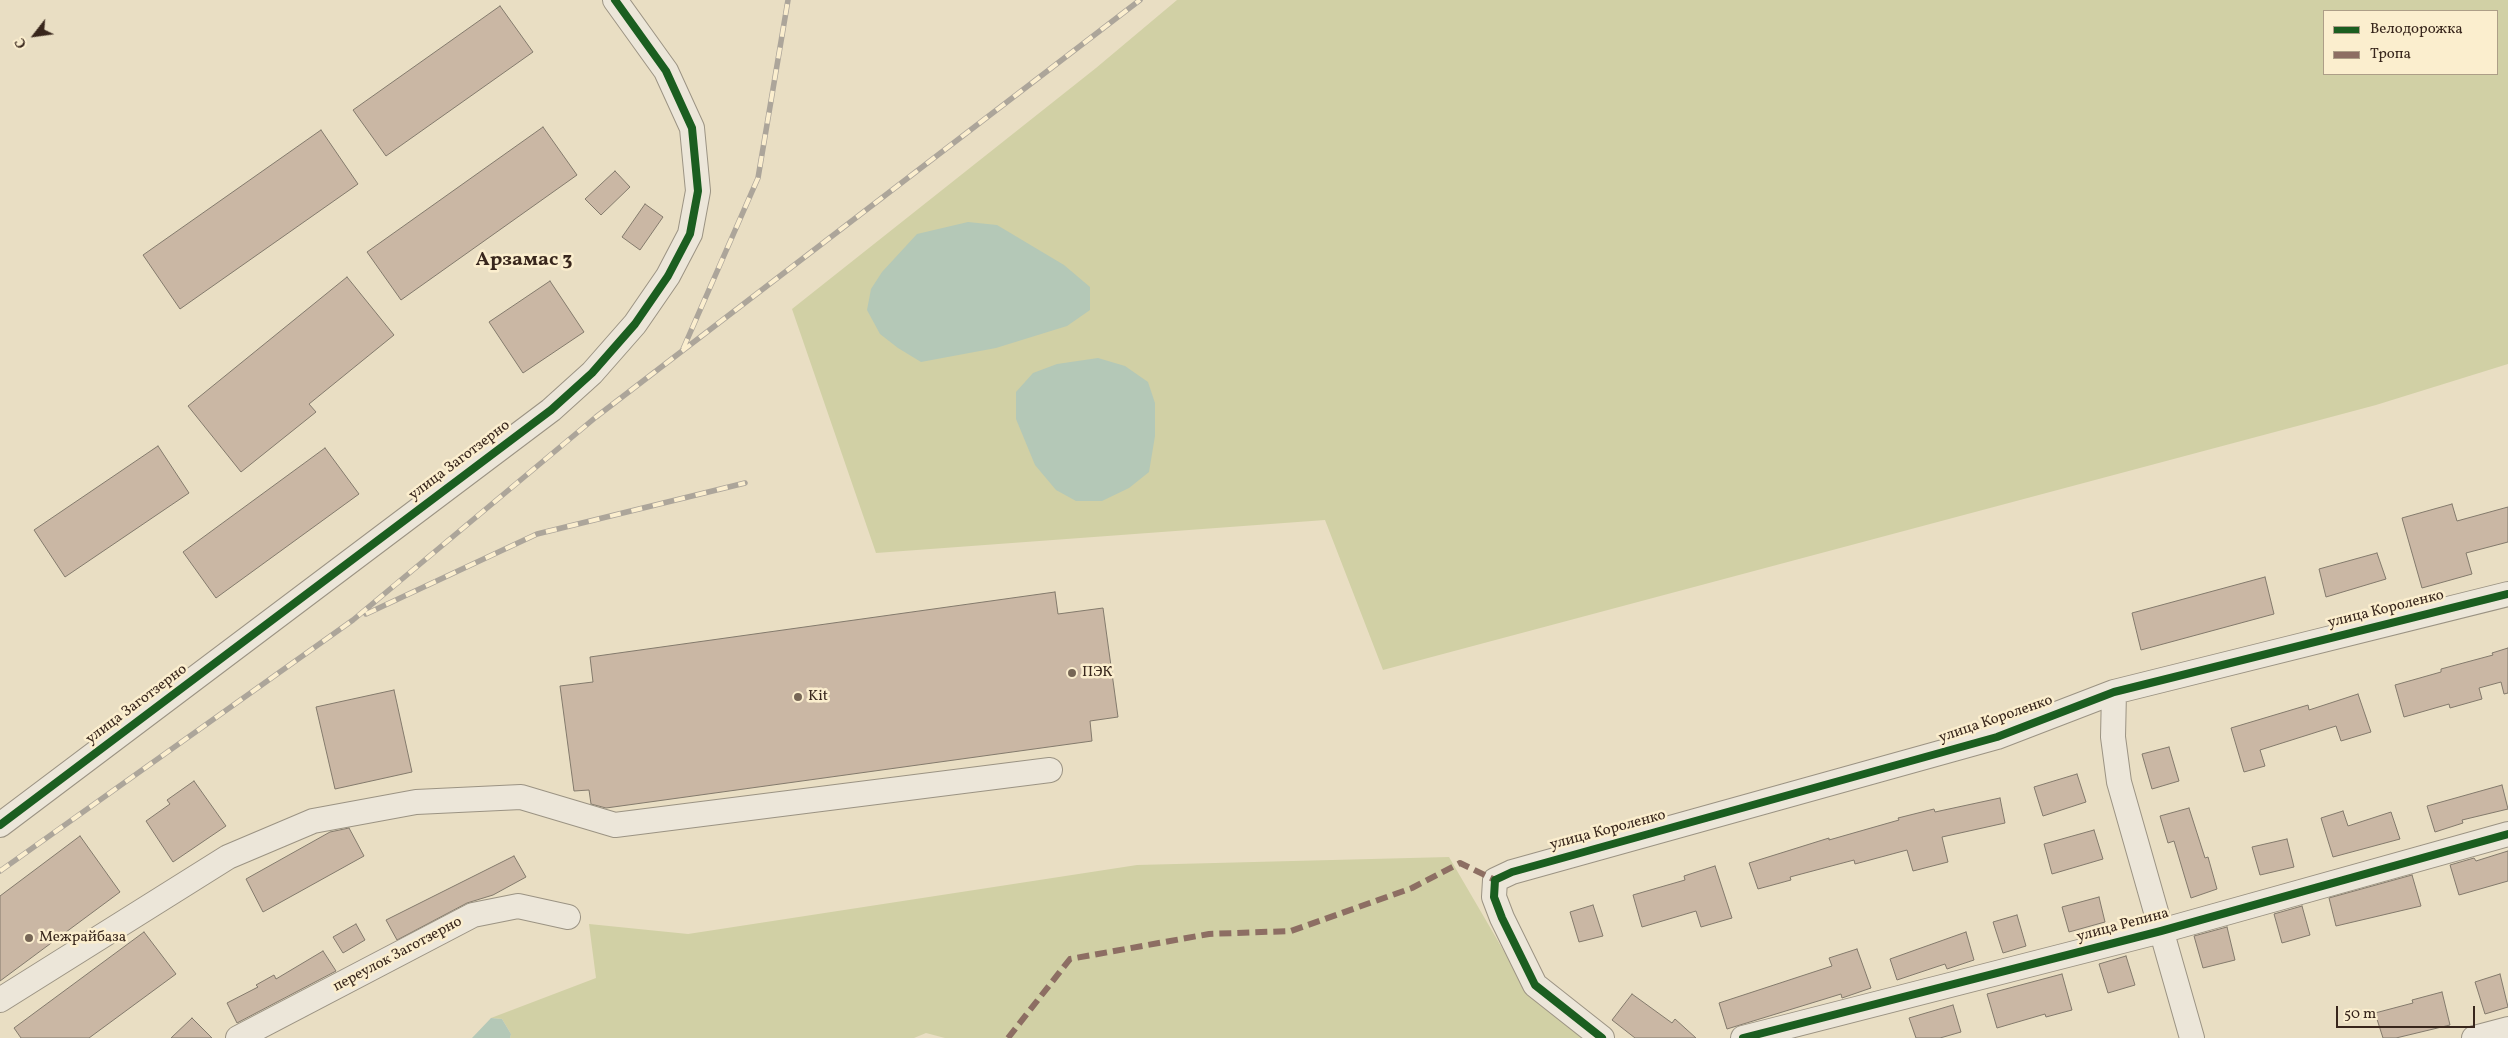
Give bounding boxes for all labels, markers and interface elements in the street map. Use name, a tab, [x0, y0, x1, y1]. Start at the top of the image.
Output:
north arrow	[10, 10, 60, 60]
legend	[2323, 10, 2498, 75]
text: Велодорожка	[2370, 19, 2463, 40]
text: С	[11, 34, 32, 51]
text: Тропа	[2370, 44, 2411, 65]
district label: Арзамас 3	[476, 249, 572, 273]
street label: улица Заготзерно	[406, 417, 514, 505]
street label: улица Короленко	[2326, 587, 2446, 633]
street label: улица Заготзерно	[83, 661, 191, 749]
place label: ПЭК	[1082, 664, 1113, 682]
marker: ПЭК	[1066, 667, 1078, 679]
place label: Kit	[808, 688, 828, 706]
marker: Kit	[792, 691, 804, 703]
street label: улица Короленко	[1937, 692, 2055, 748]
street label: улица Короленко	[1548, 807, 1668, 855]
street label: улица Репина	[2075, 905, 2171, 947]
street label: переулок Заготзерно	[330, 913, 466, 997]
place label: Межрайбаза	[39, 929, 126, 947]
marker: Межрайбаза	[23, 932, 35, 944]
scale bar	[2338, 996, 2477, 1028]
text: 50 m	[2344, 1004, 2376, 1025]

